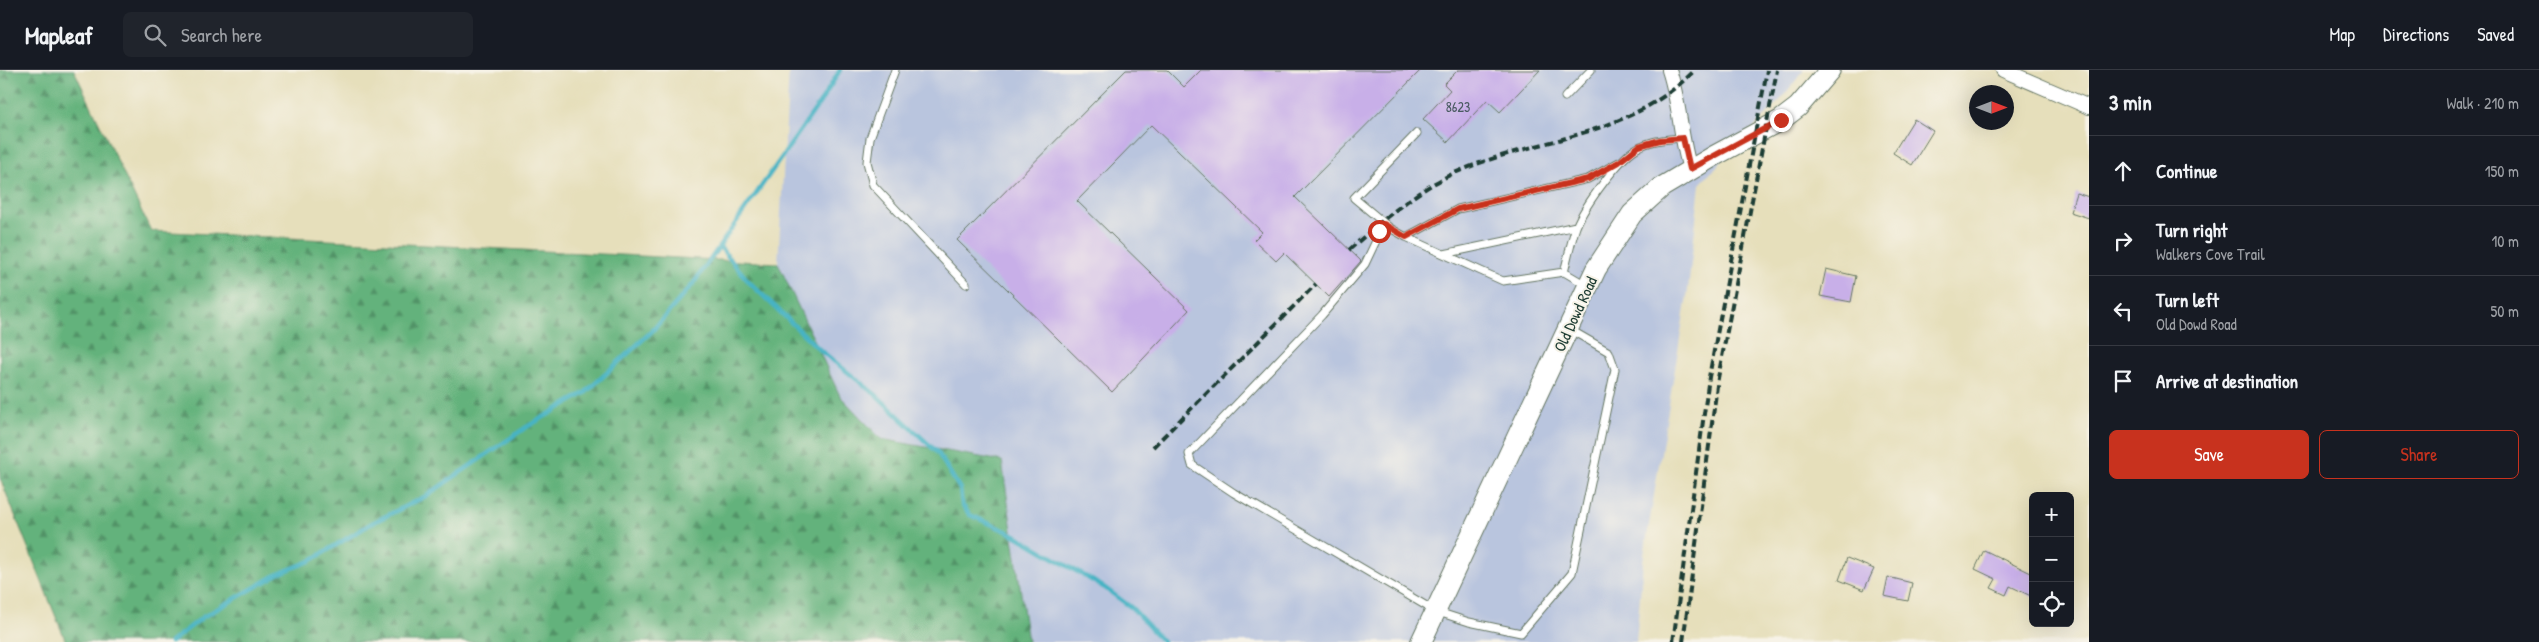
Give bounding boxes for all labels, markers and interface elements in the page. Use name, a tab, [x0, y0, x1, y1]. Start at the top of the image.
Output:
search box	[123, 12, 473, 57]
text: Mapleaf	[25, 19, 93, 51]
icon: search	[141, 21, 169, 49]
text: Search here	[181, 22, 262, 48]
text: Map	[2330, 22, 2355, 47]
text: Directions	[2383, 22, 2449, 47]
text: Saved	[2477, 22, 2514, 47]
north arrow	[1969, 85, 2014, 130]
text: 3 min	[2109, 88, 2152, 117]
text: Walk · 210 m	[2446, 92, 2519, 114]
house number: 8623	[1446, 97, 1470, 116]
route end	[1770, 109, 1793, 132]
icon: ahead	[2109, 157, 2137, 185]
text: Continue	[2156, 158, 2217, 184]
text: 150 m	[2485, 160, 2519, 182]
text: Turn right	[2156, 217, 2227, 243]
route start	[1368, 220, 1391, 243]
icon: right	[2109, 227, 2137, 255]
text: 10 m	[2491, 230, 2519, 252]
text: Walkers Cove Trail	[2156, 243, 2265, 265]
street label: Old Dowd Road	[1548, 273, 1602, 355]
text: Turn left	[2156, 287, 2219, 313]
icon: left	[2109, 297, 2137, 325]
text: 50 m	[2491, 300, 2519, 322]
text: Old Dowd Road	[2156, 313, 2237, 335]
icon: arrive	[2109, 367, 2137, 395]
text: Arrive at destination	[2156, 368, 2298, 394]
button: Save	[2109, 430, 2309, 479]
button: Share	[2319, 430, 2519, 479]
map controls	[2029, 492, 2074, 627]
button: +	[2029, 492, 2074, 537]
button: −	[2029, 537, 2074, 582]
button: locate	[2029, 582, 2074, 627]

